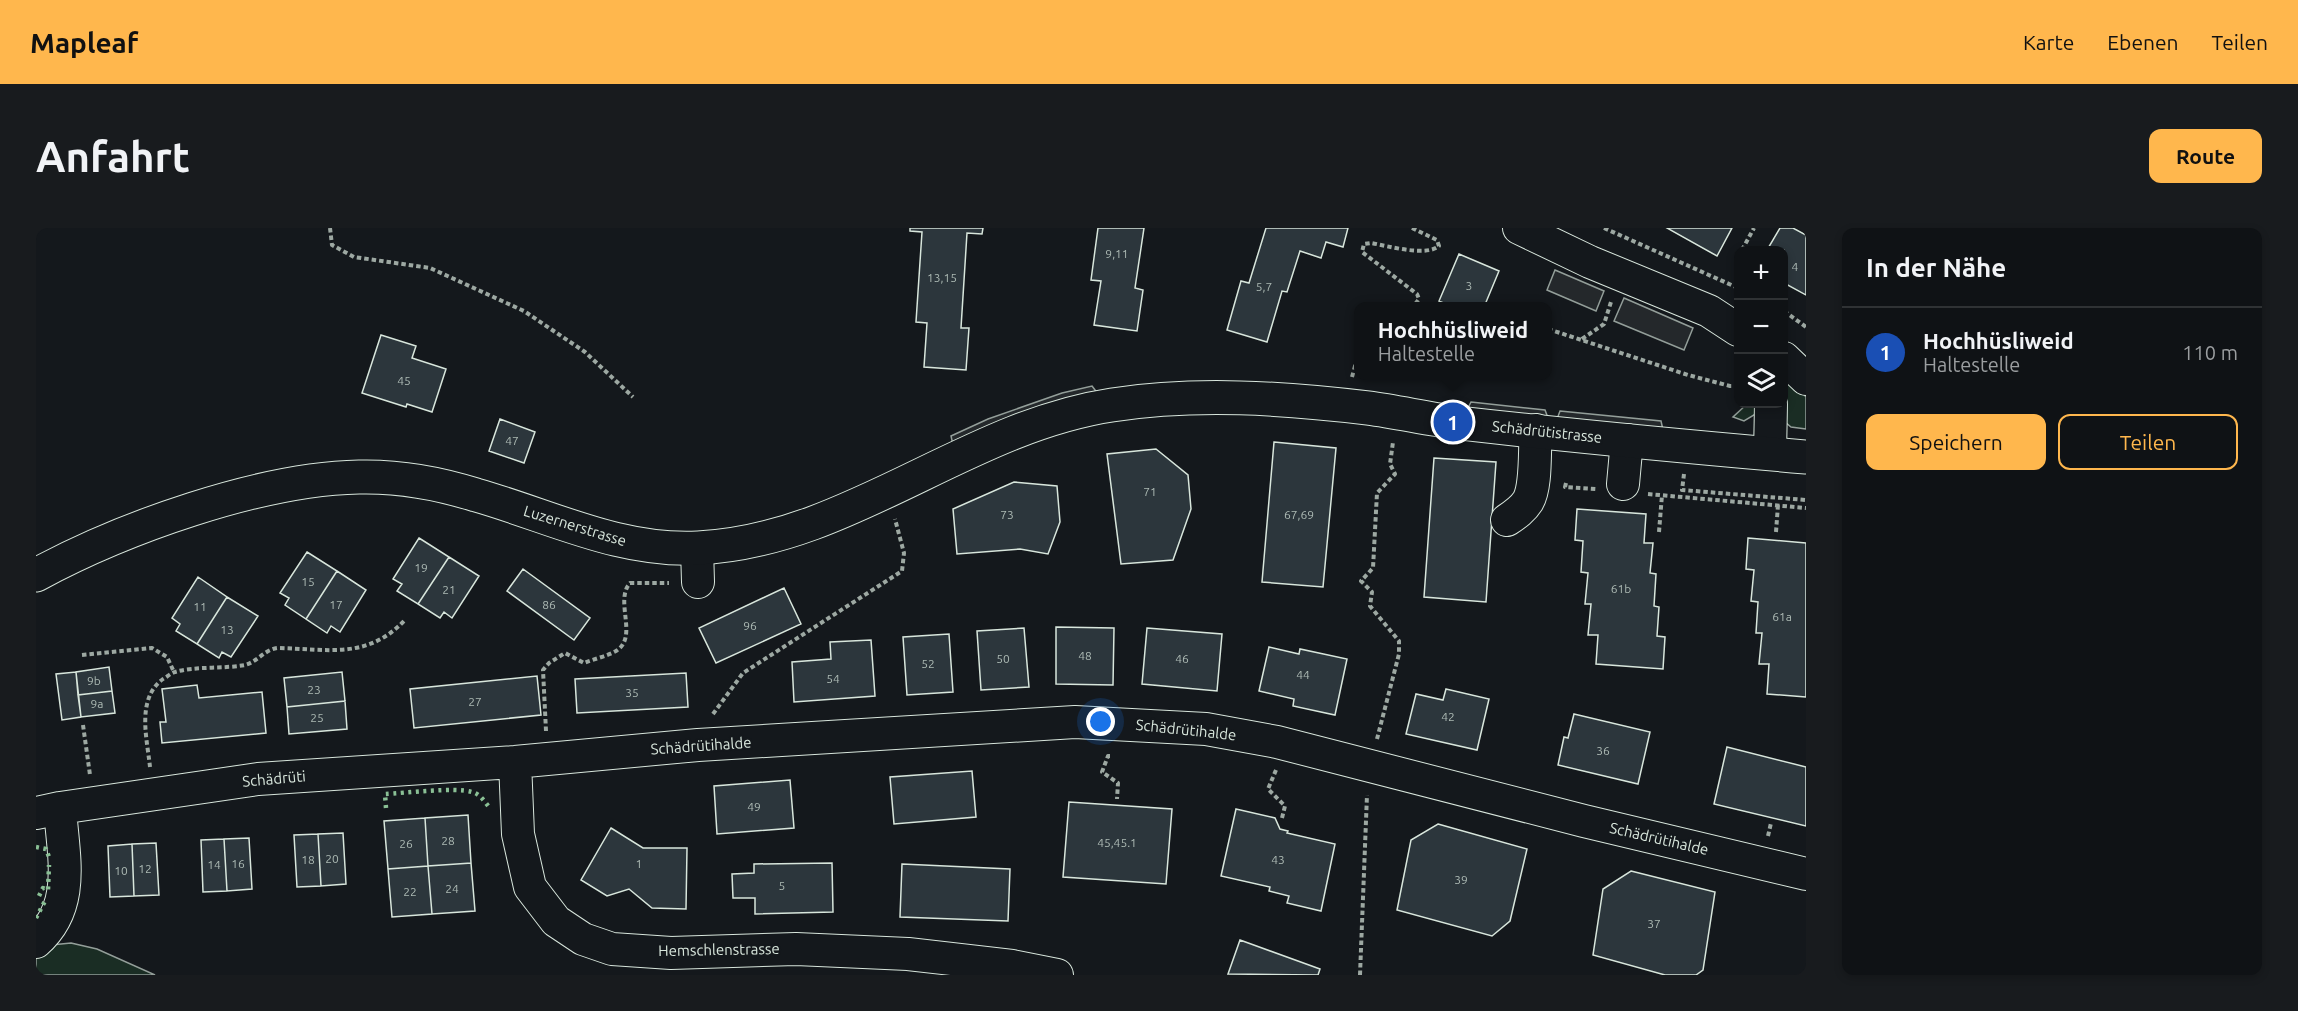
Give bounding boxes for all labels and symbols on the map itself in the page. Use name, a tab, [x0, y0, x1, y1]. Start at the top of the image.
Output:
house number: 9,11	[1105, 247, 1129, 260]
house number: 4	[1792, 260, 1799, 273]
house number: 13,15	[927, 271, 957, 284]
house number: 3	[1466, 279, 1472, 292]
house number: 5,7	[1256, 280, 1272, 293]
house number: 45	[397, 374, 411, 387]
pin: 1	[1434, 400, 1472, 444]
street label: Schädrütistrasse	[1491, 417, 1603, 446]
house number: 47	[505, 434, 519, 447]
house number: 71	[1143, 485, 1157, 498]
street label: Luzernerstrasse	[522, 502, 629, 549]
house number: 73	[1000, 508, 1014, 521]
house number: 67,69	[1284, 508, 1314, 521]
house number: 19	[414, 561, 428, 574]
house number: 15	[301, 575, 315, 588]
house number: 61b	[1611, 582, 1631, 595]
house number: 21	[442, 583, 456, 596]
house number: 17	[329, 598, 343, 611]
house number: 86	[542, 598, 556, 611]
house number: 11	[193, 600, 207, 613]
house number: 61a	[1772, 610, 1792, 623]
house number: 96	[743, 619, 757, 632]
house number: 13	[220, 623, 234, 636]
house number: 48	[1078, 649, 1092, 662]
house number: 50	[996, 652, 1010, 665]
house number: 46	[1175, 652, 1189, 665]
house number: 52	[921, 657, 935, 670]
house number: 44	[1296, 668, 1310, 681]
house number: 54	[826, 672, 840, 685]
house number: 9b	[87, 674, 101, 687]
house number: 23	[307, 683, 321, 696]
house number: 35	[625, 686, 639, 699]
house number: 27	[468, 695, 482, 708]
house number: 9a	[91, 697, 103, 710]
your location	[1086, 707, 1115, 736]
house number: 42	[1441, 710, 1455, 723]
house number: 25	[310, 711, 324, 724]
street label: Schädrütihalde	[1135, 716, 1237, 743]
street label: Schädrütihalde	[650, 734, 752, 758]
house number: 36	[1596, 744, 1610, 757]
street label: Schädrüti	[241, 767, 306, 790]
house number: 49	[747, 800, 761, 813]
street label: Schädrütihalde	[1608, 819, 1710, 858]
house number: 28	[441, 834, 455, 847]
house number: 45,45.1	[1097, 836, 1137, 849]
house number: 26	[399, 837, 413, 850]
house number: 20	[325, 852, 339, 865]
house number: 18	[301, 853, 315, 866]
house number: 43	[1271, 853, 1285, 866]
house number: 16	[231, 857, 245, 870]
house number: 1	[636, 857, 642, 870]
house number: 14	[207, 858, 221, 871]
house number: 12	[138, 862, 152, 875]
house number: 10	[114, 864, 128, 877]
house number: 39	[1454, 873, 1468, 886]
house number: 5	[779, 879, 785, 892]
house number: 24	[445, 882, 459, 895]
house number: 22	[403, 885, 417, 898]
house number: 37	[1647, 917, 1661, 930]
street label: Hemschlenstrasse	[658, 940, 780, 959]

